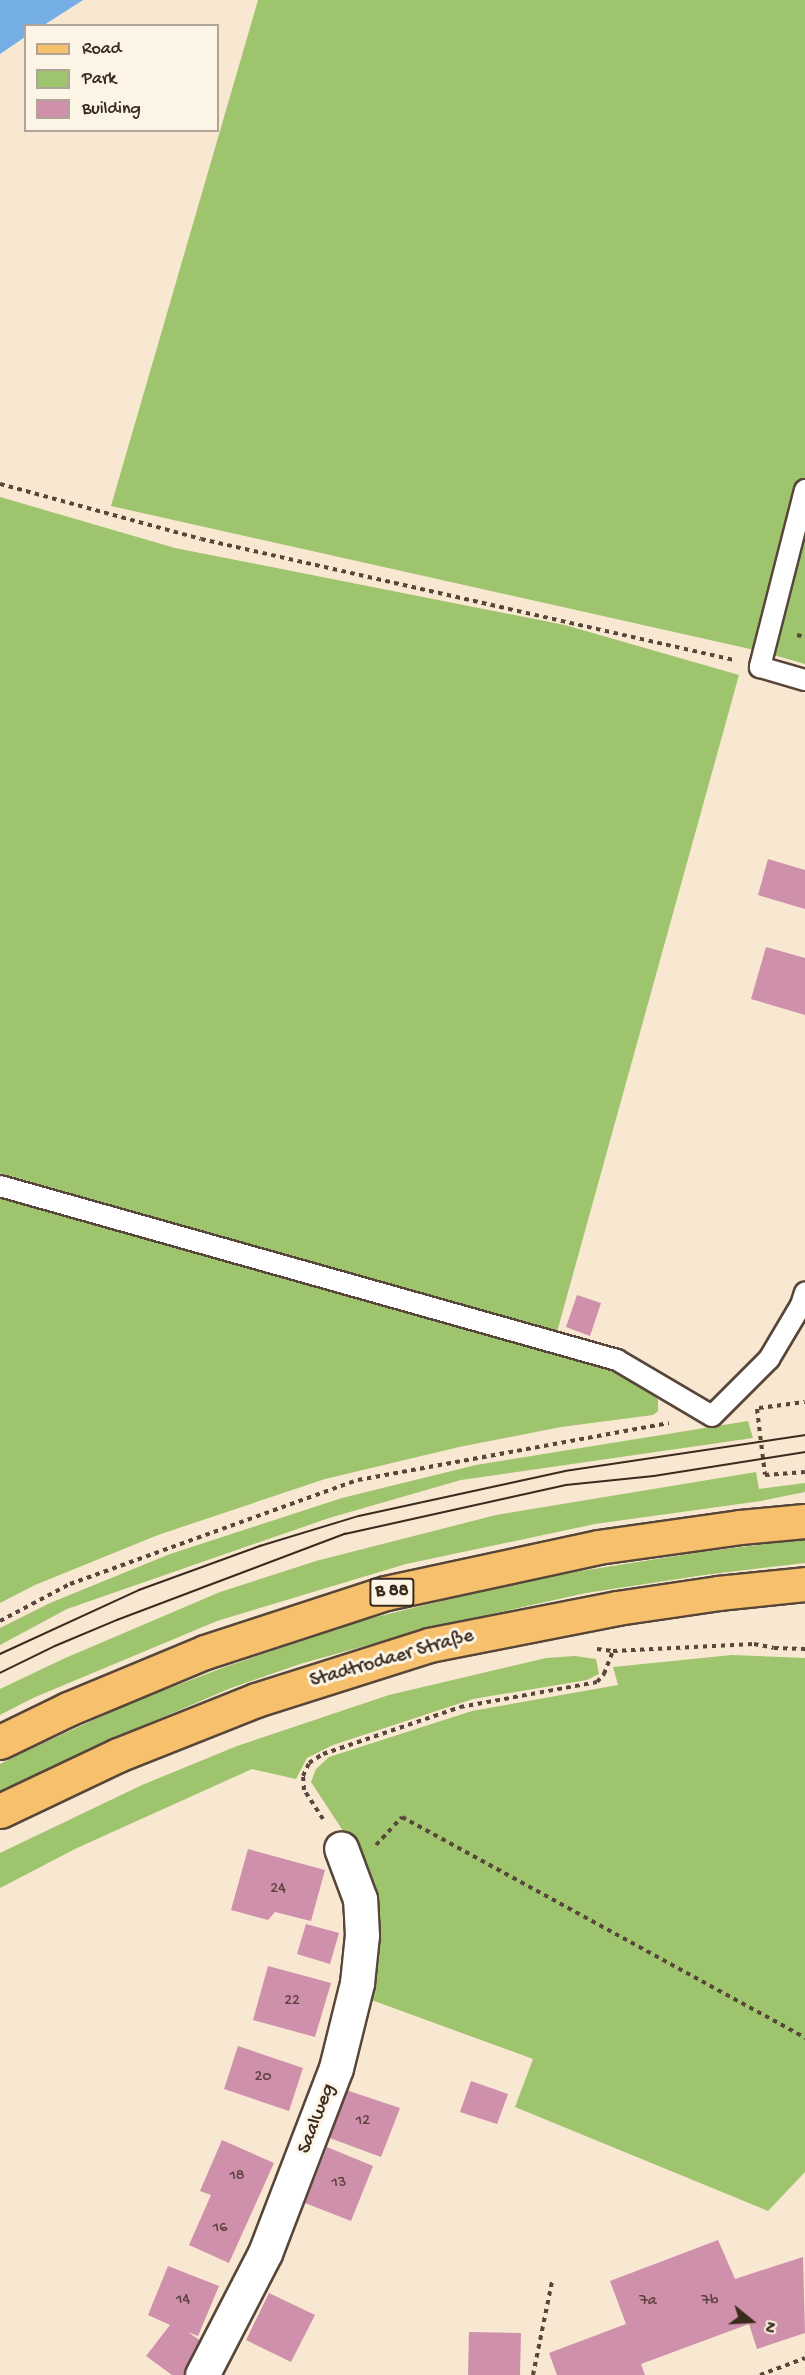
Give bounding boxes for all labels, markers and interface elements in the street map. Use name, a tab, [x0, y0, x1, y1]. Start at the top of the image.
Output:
legend	[24, 24, 219, 132]
text: Road	[82, 39, 121, 60]
text: Park	[82, 69, 116, 90]
text: Building	[82, 99, 141, 120]
road number: B 88	[368, 1577, 416, 1607]
street label: Stadtrodaer Straße	[307, 1624, 477, 1694]
house number: 24	[270, 1880, 286, 1900]
house number: 22	[284, 1992, 300, 2012]
house number: 20	[255, 2068, 271, 2088]
street label: Saalweg	[293, 2081, 341, 2157]
house number: 12	[356, 2112, 370, 2132]
house number: 18	[229, 2167, 245, 2187]
house number: 13	[332, 2174, 346, 2194]
house number: 16	[213, 2219, 227, 2239]
house number: 14	[176, 2291, 190, 2311]
north arrow	[721, 2291, 781, 2351]
house number: 7a	[639, 2292, 657, 2312]
house number: 7b	[702, 2292, 718, 2312]
text: N	[758, 2319, 779, 2335]

